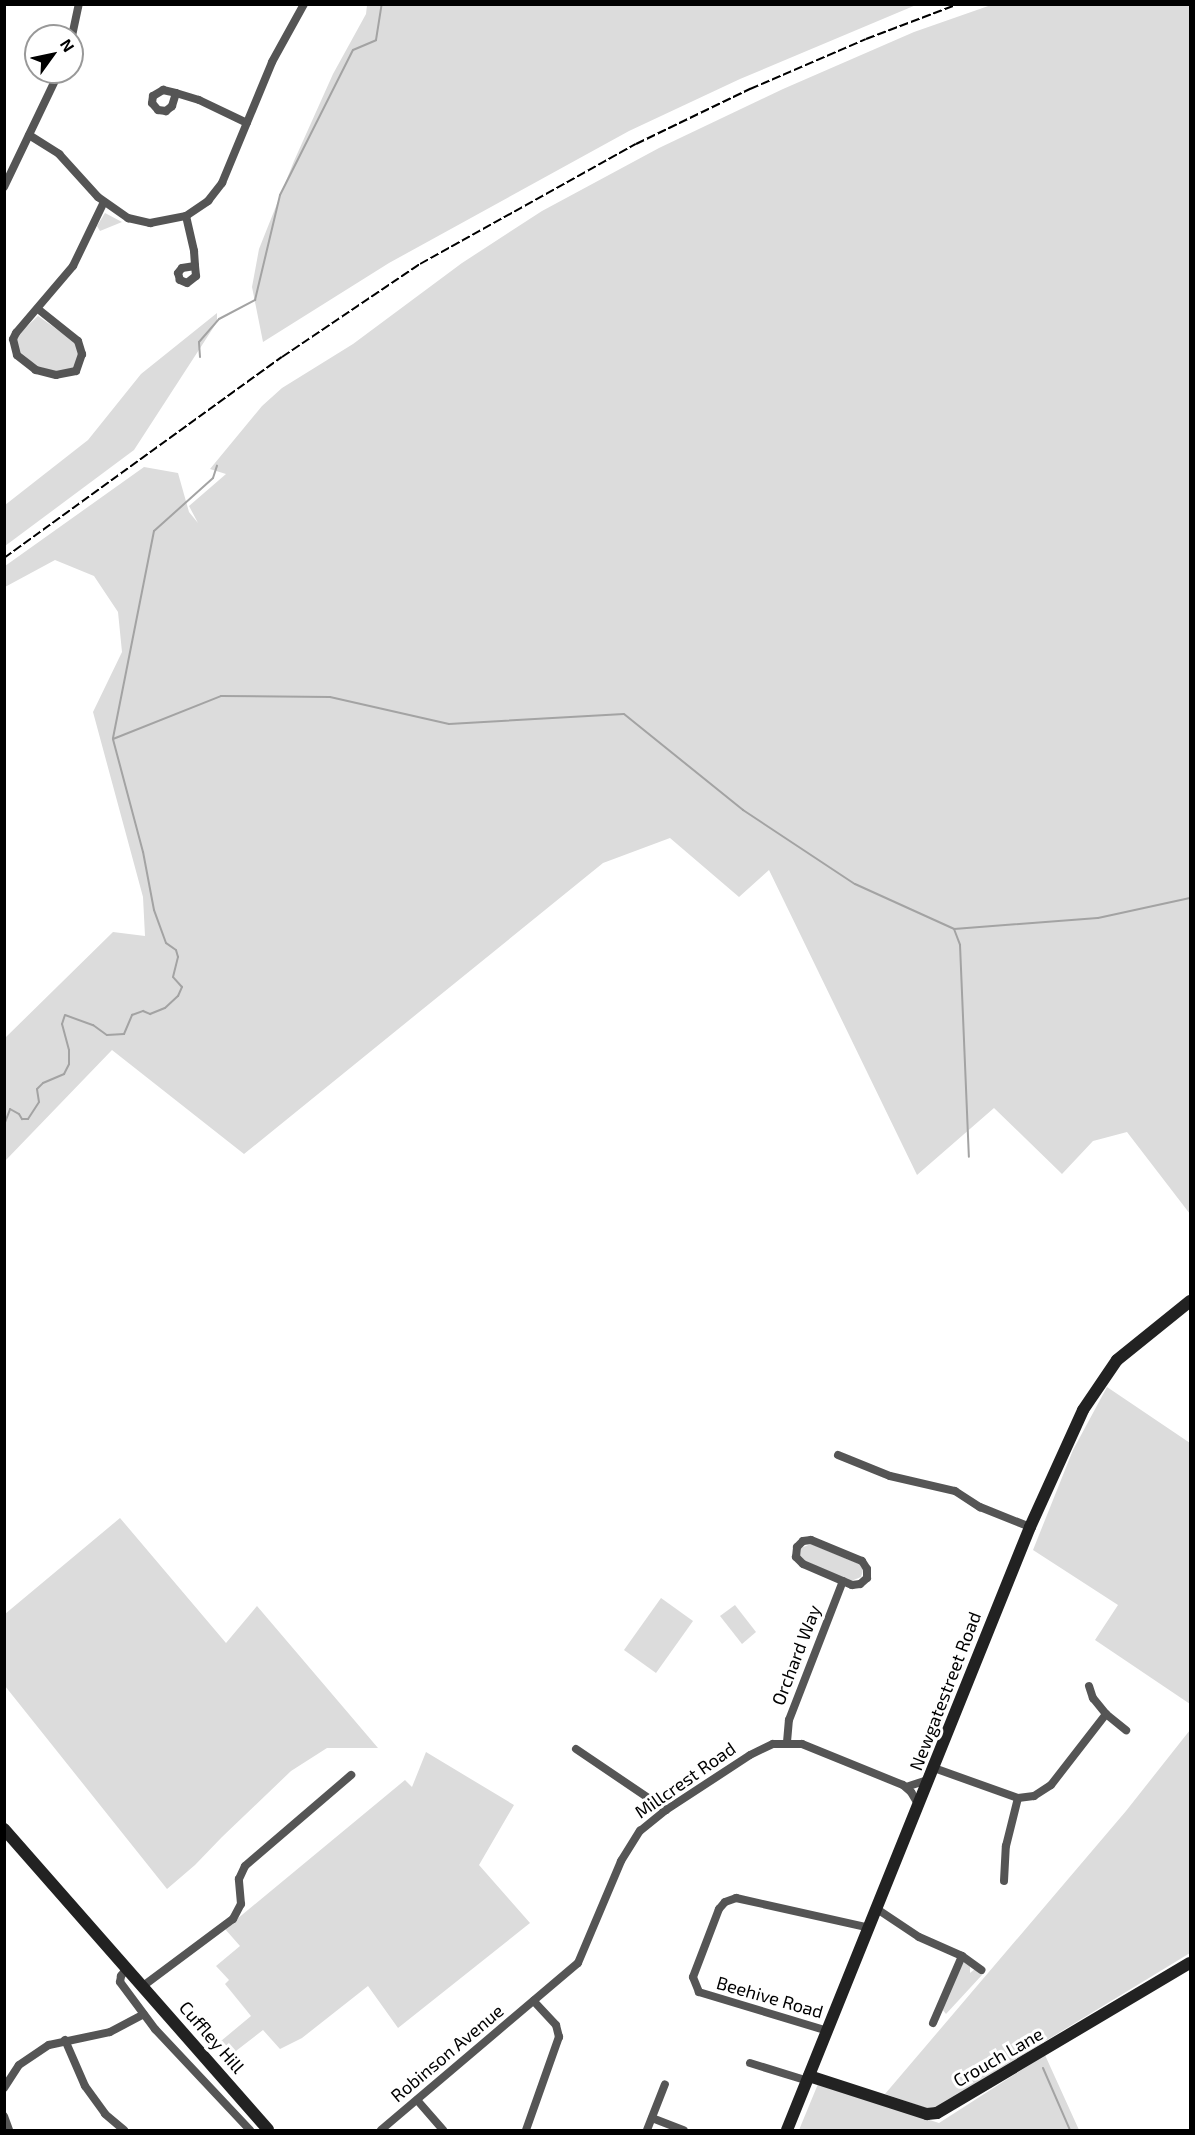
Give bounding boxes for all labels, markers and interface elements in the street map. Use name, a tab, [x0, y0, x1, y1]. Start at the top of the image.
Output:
north arrow	[24, 24, 84, 84]
text: N	[57, 35, 79, 55]
street label: Orchard Way	[767, 1602, 825, 1708]
street label: Newgatestreet Road	[905, 1609, 985, 1773]
street label: Millcrest Road	[631, 1737, 739, 1823]
street label: Beehive Road	[714, 1971, 826, 2023]
street label: Cuffley Hill	[175, 1996, 249, 2078]
street label: Robinson Avenue	[386, 2000, 508, 2106]
street label: Crouch Lane	[949, 2023, 1047, 2091]

